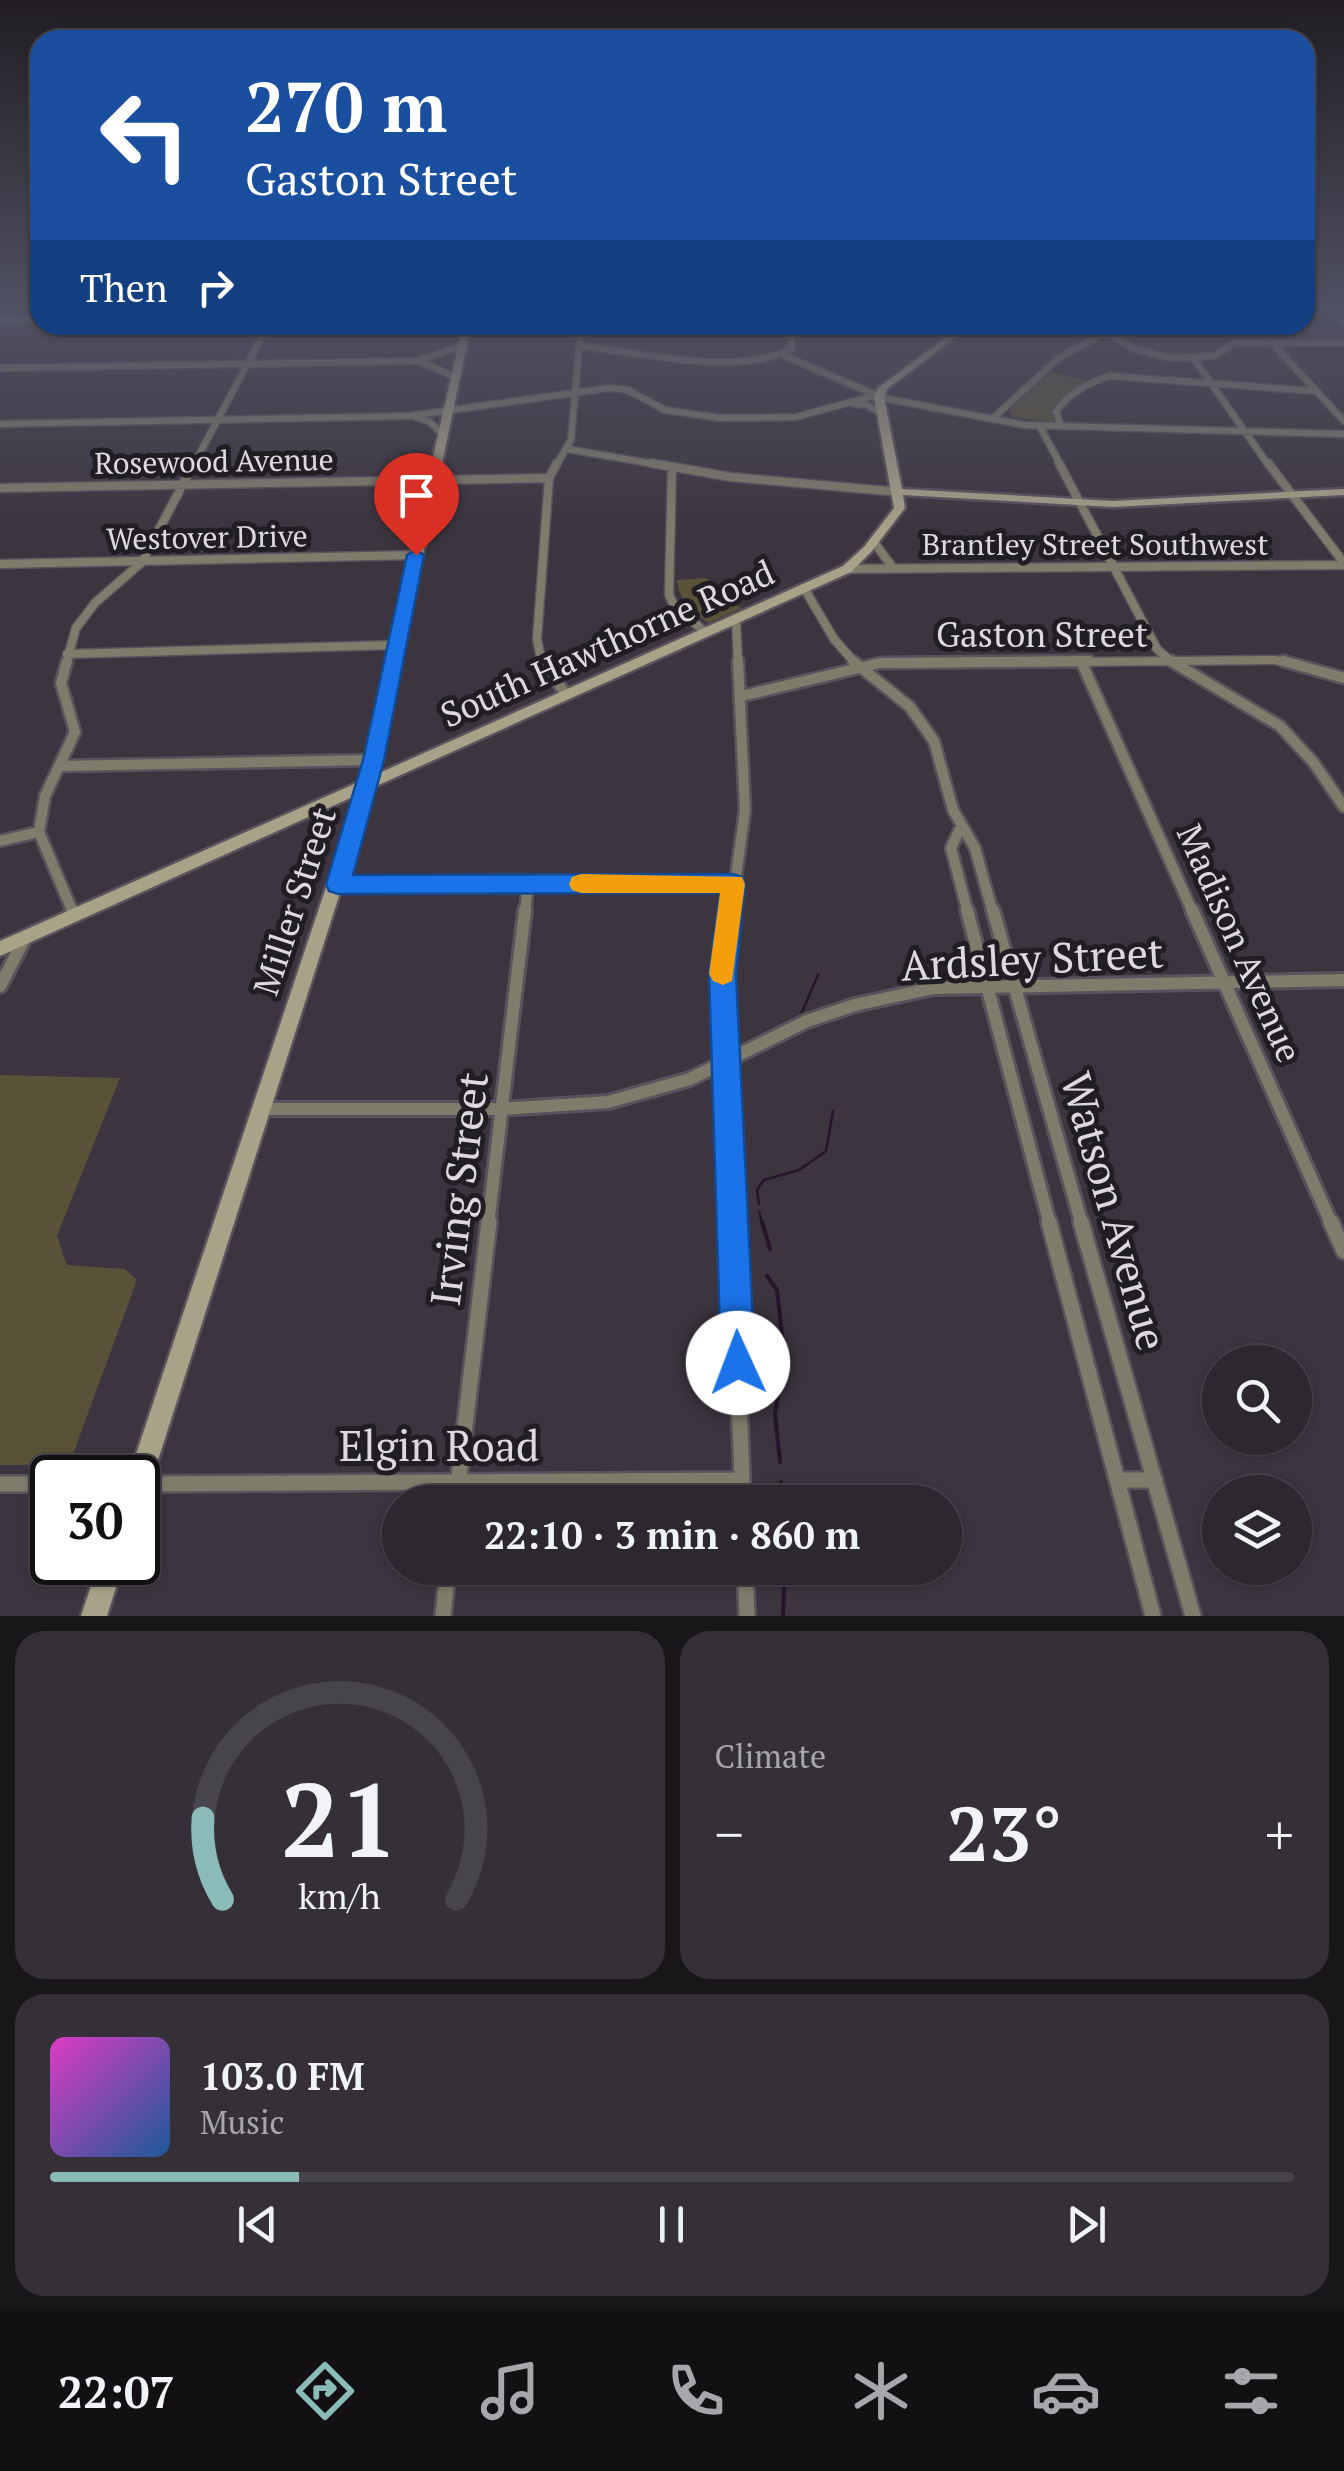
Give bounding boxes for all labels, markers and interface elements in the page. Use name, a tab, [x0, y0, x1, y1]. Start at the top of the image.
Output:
text: 270 m	[245, 59, 447, 152]
icon: left	[80, 70, 210, 200]
text: Gaston Street	[245, 148, 517, 208]
icon: right	[188, 260, 243, 315]
text: Then	[80, 263, 168, 313]
street label: Rosewood Avenue	[94, 439, 334, 483]
pin	[374, 453, 459, 556]
icon: arrive	[389, 468, 444, 523]
street label: Westover Drive	[106, 515, 308, 559]
street label: Brantley Street Southwest	[922, 524, 1268, 564]
street label: South Hawthorne Road	[433, 549, 781, 737]
street label: Gaston Street	[936, 611, 1148, 657]
street label: Miller Street	[242, 801, 346, 1001]
street label: Madison Avenue	[1167, 817, 1313, 1069]
street label: Ardsley Street	[899, 923, 1165, 993]
street label: Watson Avenue	[1049, 1066, 1181, 1356]
street label: Irving Street	[416, 1069, 500, 1309]
position arrow	[686, 1311, 790, 1415]
map controls	[1202, 1345, 1312, 1585]
button: search	[1202, 1345, 1312, 1455]
street label: Elgin Road	[339, 1417, 539, 1473]
speed limit sign: 30	[30, 1455, 160, 1585]
button: layers	[1202, 1475, 1312, 1585]
text: 22:10 · 3 min · 860 m	[484, 1510, 860, 1560]
text: Climate	[715, 1735, 826, 1777]
text: 21	[281, 1749, 399, 1887]
text: 23°	[946, 1783, 1062, 1882]
text: −	[715, 1797, 744, 1870]
text: +	[1265, 1797, 1294, 1870]
text: km/h	[298, 1872, 381, 1919]
text: 103.0 FM	[200, 2051, 365, 2101]
text: Music	[200, 2101, 285, 2143]
icon: previous	[230, 2197, 285, 2252]
icon: pause	[644, 2197, 699, 2252]
icon: next	[1059, 2197, 1114, 2252]
icon: directions	[290, 2356, 360, 2426]
icon: music	[475, 2356, 545, 2426]
icon: phone	[661, 2356, 731, 2426]
icon: climate	[846, 2356, 916, 2426]
icon: car	[1031, 2356, 1101, 2426]
icon: filters	[1216, 2356, 1286, 2426]
text: 22:07	[58, 2361, 175, 2421]

